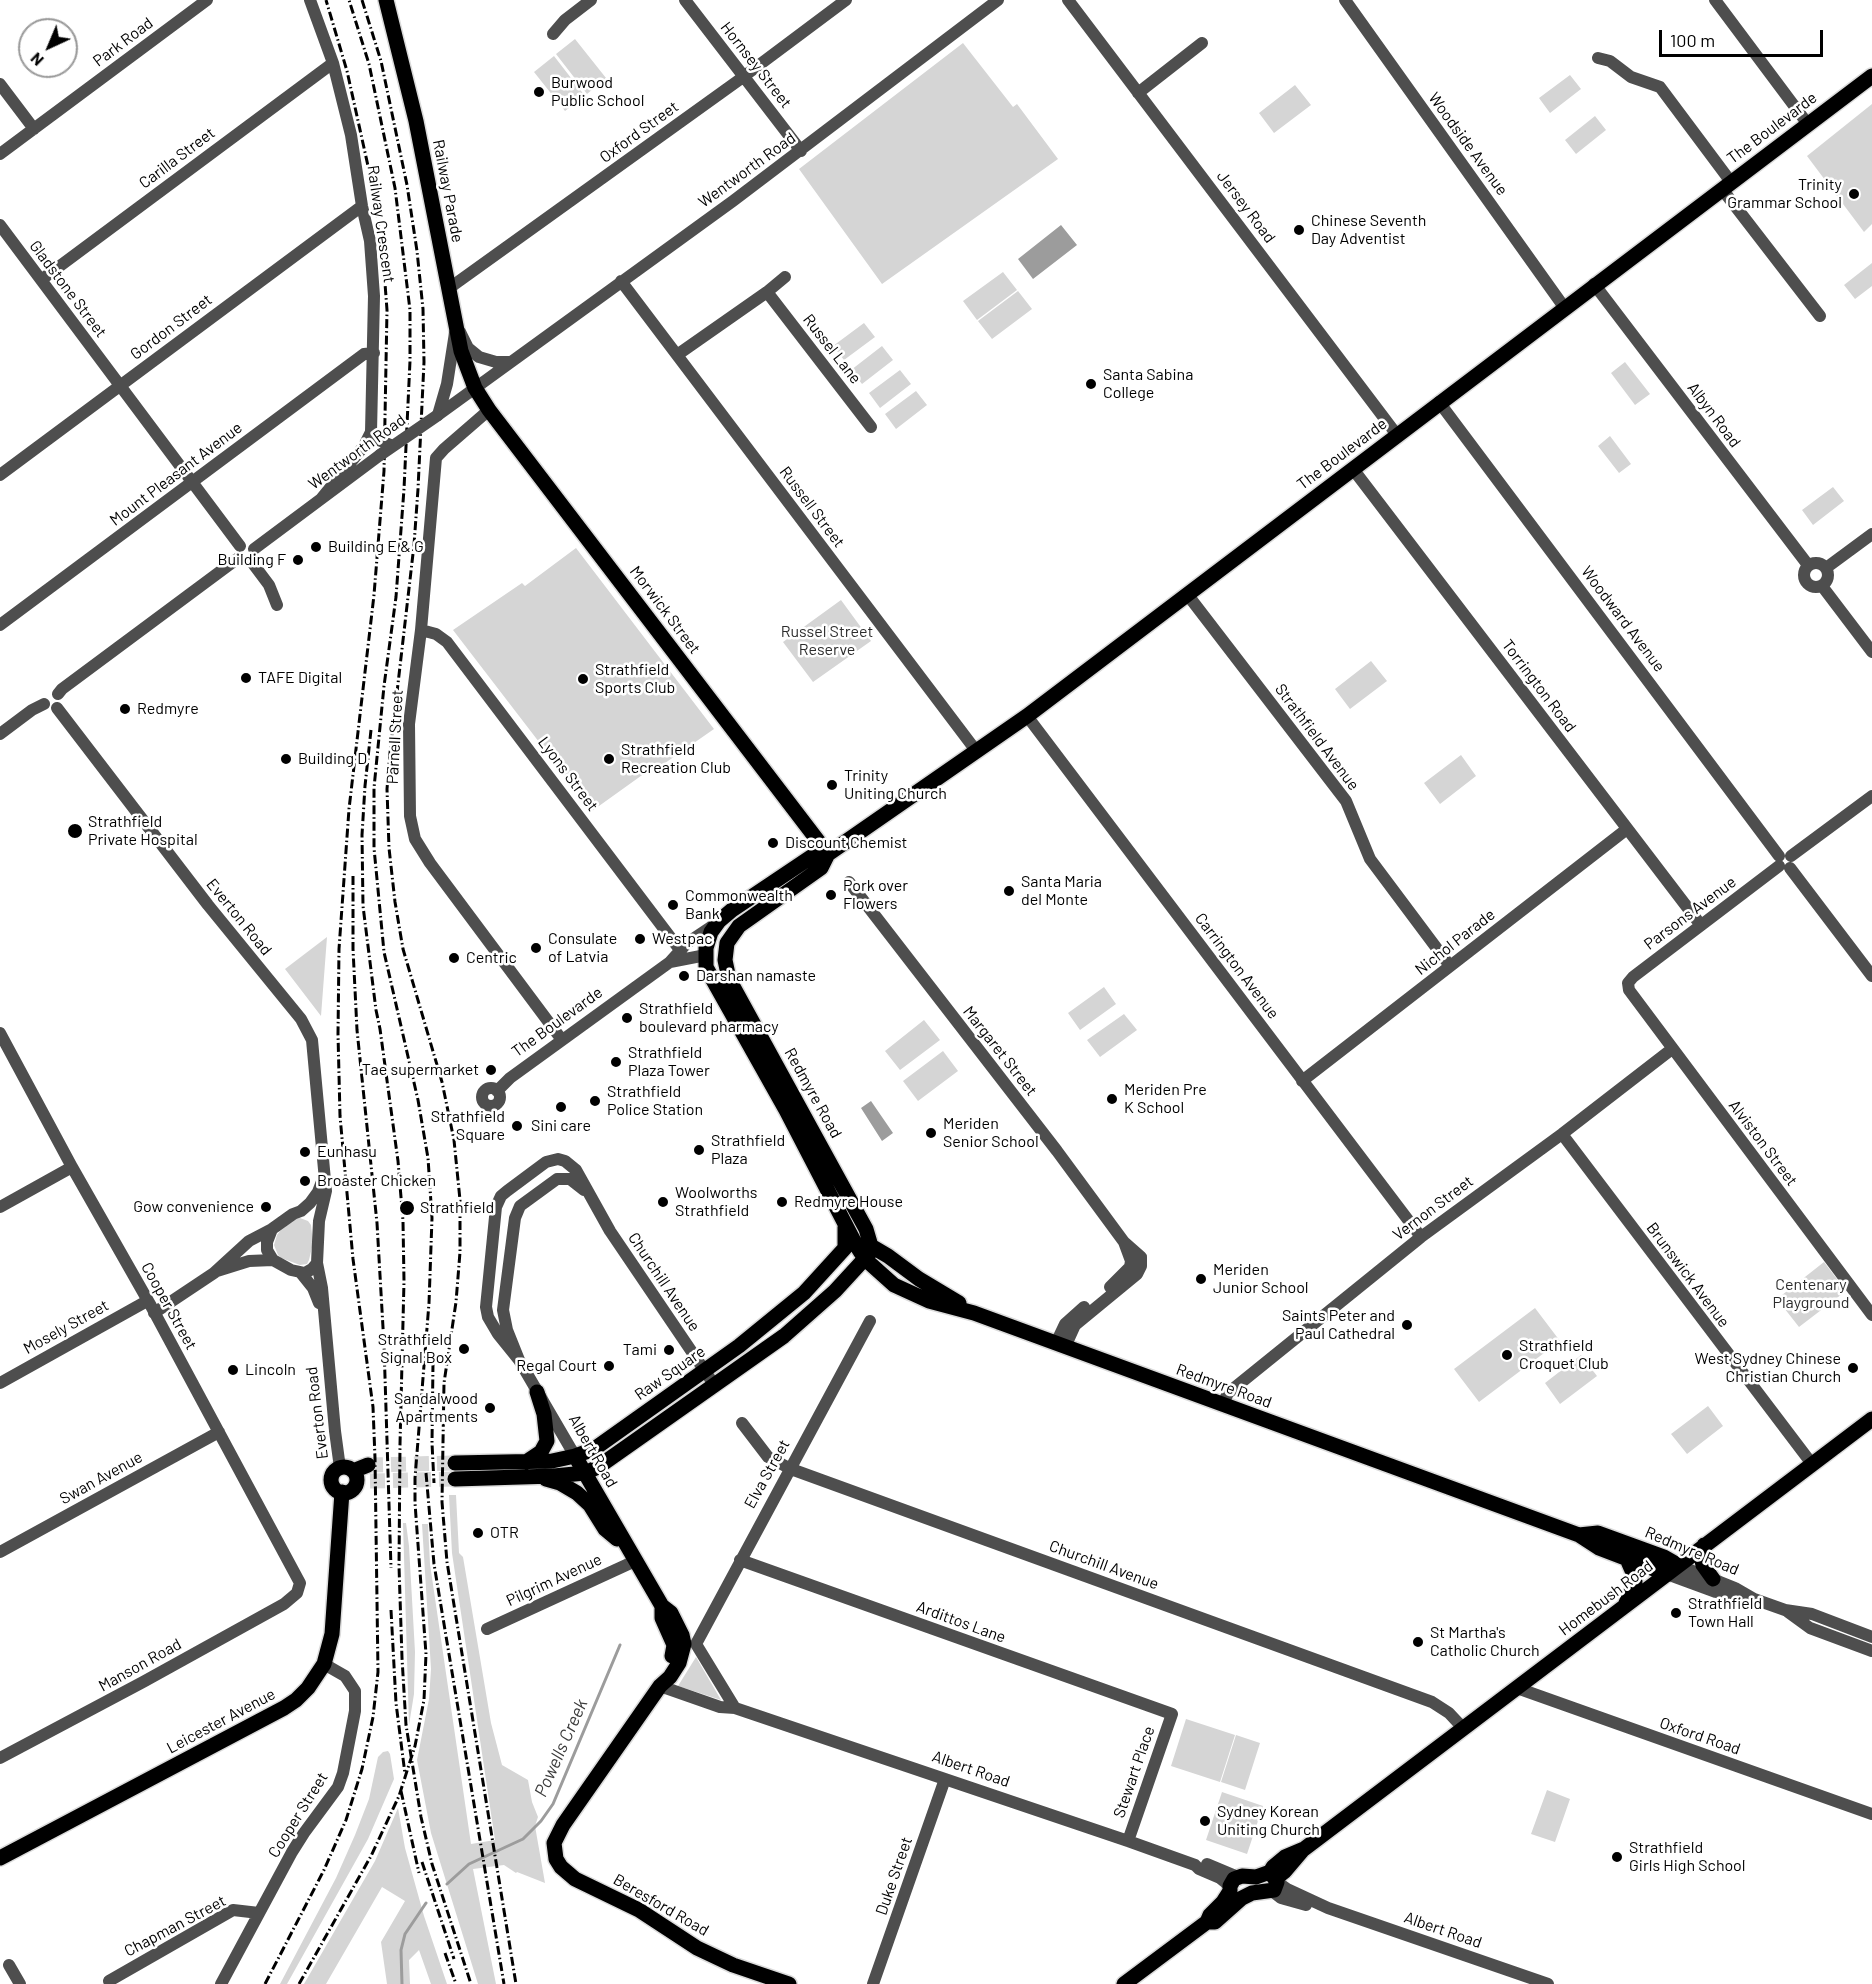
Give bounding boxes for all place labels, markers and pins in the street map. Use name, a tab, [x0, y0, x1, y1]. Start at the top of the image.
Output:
place label: Burwood Public School	[551, 73, 644, 111]
marker: Burwood Public School	[532, 85, 546, 99]
place label: Trinity Grammar School	[1727, 175, 1842, 213]
marker: Trinity Grammar School	[1847, 187, 1861, 201]
place label: Chinese Seventh Day Adventist	[1311, 211, 1426, 249]
marker: Chinese Seventh Day Adventist	[1292, 223, 1306, 237]
place label: Santa Sabina College	[1103, 365, 1193, 403]
marker: Santa Sabina College	[1084, 377, 1098, 391]
place label: Building E & G	[328, 537, 424, 557]
marker: Building E & G	[309, 540, 323, 554]
place label: Building F	[218, 550, 286, 570]
marker: Building F	[291, 553, 305, 567]
place label: Strathfield Sports Club	[595, 660, 675, 698]
place label: TAFE Digital	[258, 668, 342, 688]
marker: TAFE Digital	[239, 671, 253, 685]
marker: Strathfield Sports Club	[576, 672, 590, 686]
place label: Redmyre	[137, 699, 199, 719]
marker: Redmyre	[118, 702, 132, 716]
place label: Strathfield Recreation Club	[621, 740, 731, 778]
place label: Building D	[298, 749, 367, 769]
marker: Building D	[279, 752, 293, 766]
marker: Strathfield Recreation Club	[602, 752, 616, 766]
place label: Trinity Uniting Church	[844, 766, 947, 804]
marker: Trinity Uniting Church	[825, 778, 839, 792]
place label: Strathfield Private Hospital	[88, 812, 198, 850]
marker: Strathfield Private Hospital	[66, 822, 84, 840]
place label: Discount Chemist	[785, 833, 907, 853]
marker: Discount Chemist	[766, 836, 780, 850]
place label: Santa Maria del Monte	[1021, 872, 1102, 910]
place label: Pork over Flowers	[843, 876, 908, 914]
marker: Santa Maria del Monte	[1002, 884, 1016, 898]
place label: Commonwealth Bank	[685, 886, 793, 924]
marker: Pork over Flowers	[824, 888, 838, 902]
marker: Commonwealth Bank	[666, 898, 680, 912]
place label: Consulate of Latvia	[548, 929, 617, 967]
place label: Westpac	[652, 929, 712, 949]
marker: Westpac	[633, 932, 647, 946]
marker: Consulate of Latvia	[529, 941, 543, 955]
place label: Centric	[466, 948, 517, 968]
marker: Centric	[447, 951, 461, 965]
place label: Darshan namaste	[696, 966, 816, 986]
marker: Darshan namaste	[677, 969, 691, 983]
place label: Strathfield boulevard pharmacy	[639, 999, 779, 1037]
marker: Strathfield boulevard pharmacy	[620, 1011, 634, 1025]
place label: Strathfield Plaza Tower	[628, 1043, 710, 1081]
marker: Strathfield Plaza Tower	[609, 1055, 623, 1069]
place label: Tae supermarket	[362, 1060, 479, 1080]
marker: Tae supermarket	[484, 1063, 498, 1077]
place label: Meriden Pre K School	[1124, 1080, 1207, 1118]
place label: Strathfield Police Station	[607, 1082, 703, 1120]
marker: Meriden Pre K School	[1105, 1092, 1119, 1106]
marker: Strathfield Police Station	[588, 1094, 602, 1108]
marker: Sini care	[554, 1100, 568, 1114]
place label: Strathfield Square	[431, 1107, 505, 1145]
place label: Meriden Senior School	[943, 1114, 1039, 1152]
place label: Sini care	[531, 1116, 591, 1136]
marker: Strathfield Square	[510, 1119, 524, 1133]
marker: Meriden Senior School	[924, 1126, 938, 1140]
place label: Strathfield Plaza	[711, 1131, 785, 1169]
place label: Eunhasu	[317, 1142, 377, 1162]
marker: Strathfield Plaza	[692, 1143, 706, 1157]
marker: Eunhasu	[298, 1145, 312, 1159]
place label: Broaster Chicken	[317, 1171, 436, 1191]
marker: Broaster Chicken	[298, 1174, 312, 1188]
place label: Woolworths Strathfield	[675, 1183, 758, 1221]
place label: Redmyre House	[794, 1192, 903, 1212]
marker: Woolworths Strathfield	[656, 1195, 670, 1209]
marker: Redmyre House	[775, 1195, 789, 1209]
place label: Gow convenience	[133, 1197, 254, 1217]
place label: Strathfield	[420, 1198, 494, 1218]
marker: Strathfield	[398, 1199, 416, 1217]
marker: Gow convenience	[259, 1200, 273, 1214]
place label: Meriden Junior School	[1213, 1260, 1309, 1298]
marker: Meriden Junior School	[1194, 1272, 1208, 1286]
place label: Saints Peter and Paul Cathedral	[1282, 1306, 1395, 1344]
marker: Saints Peter and Paul Cathedral	[1400, 1318, 1414, 1332]
place label: Strathfield Signal Box	[378, 1330, 452, 1368]
place label: Strathfield Croquet Club	[1519, 1336, 1609, 1374]
place label: Tami	[623, 1340, 657, 1360]
marker: Strathfield Signal Box	[457, 1342, 471, 1356]
marker: Tami	[662, 1343, 676, 1357]
marker: Strathfield Croquet Club	[1500, 1348, 1514, 1362]
place label: West Sydney Chinese Christian Church	[1695, 1349, 1841, 1387]
place label: Regal Court	[516, 1356, 597, 1376]
marker: Regal Court	[602, 1359, 616, 1373]
place label: Lincoln	[245, 1360, 296, 1380]
marker: West Sydney Chinese Christian Church	[1846, 1361, 1860, 1375]
marker: Lincoln	[226, 1363, 240, 1377]
place label: Sandalwood Apartments	[394, 1389, 478, 1427]
marker: Sandalwood Apartments	[483, 1401, 497, 1415]
place label: OTR	[490, 1523, 519, 1543]
marker: OTR	[471, 1526, 485, 1540]
place label: Strathfield Town Hall	[1688, 1594, 1762, 1632]
marker: Strathfield Town Hall	[1669, 1606, 1683, 1620]
place label: St Martha's Catholic Church	[1430, 1623, 1540, 1661]
marker: St Martha's Catholic Church	[1411, 1635, 1425, 1649]
place label: Sydney Korean Uniting Church	[1217, 1802, 1320, 1840]
marker: Sydney Korean Uniting Church	[1198, 1814, 1212, 1828]
place label: Strathfield Girls High School	[1629, 1838, 1746, 1876]
marker: Strathfield Girls High School	[1610, 1850, 1624, 1864]

